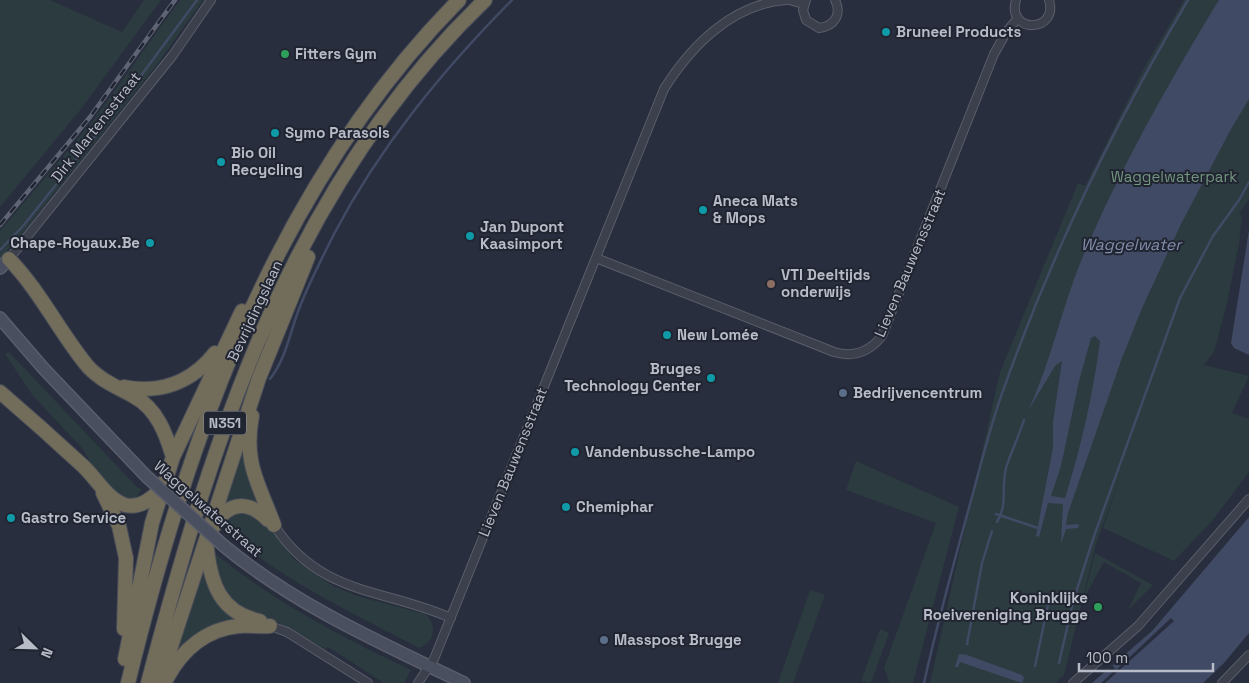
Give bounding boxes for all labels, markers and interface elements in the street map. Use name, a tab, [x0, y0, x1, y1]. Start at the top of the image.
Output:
place label: Bruneel Products	[896, 22, 1022, 41]
marker: Bruneel Products	[880, 26, 892, 38]
place label: Fitters Gym	[295, 44, 377, 63]
marker: Fitters Gym	[279, 48, 291, 60]
street label: Dirk Martensstraat	[47, 68, 145, 186]
place label: Symo Parasols	[285, 123, 390, 142]
marker: Symo Parasols	[269, 127, 281, 139]
place label: Bio Oil Recycling	[231, 143, 303, 179]
marker: Bio Oil Recycling	[215, 156, 227, 168]
park label: Waggelwaterpark	[1111, 167, 1237, 186]
street label: Lieven Bauwensstraat	[870, 186, 949, 340]
place label: Aneca Mats & Mops	[713, 191, 798, 227]
marker: Aneca Mats & Mops	[697, 204, 709, 216]
place label: Jan Dupont Kaasimport	[480, 217, 564, 253]
marker: Jan Dupont Kaasimport	[464, 230, 476, 242]
place label: Chape-Royaux.Be	[10, 233, 140, 252]
water label: Waggelwater	[1081, 234, 1183, 255]
marker: Chape-Royaux.Be	[144, 237, 156, 249]
street label: Bevrijdingslaan	[223, 257, 286, 365]
place label: VTI Deeltijds onderwijs	[781, 265, 871, 301]
marker: VTI Deeltijds onderwijs	[765, 278, 777, 290]
place label: New Lomée	[677, 325, 759, 344]
marker: New Lomée	[661, 329, 673, 341]
place label: Bruges Technology Center	[564, 359, 701, 395]
marker: Bruges Technology Center	[705, 372, 717, 384]
place label: Bedrijvencentrum	[853, 383, 982, 402]
street label: Lieven Bauwensstraat	[474, 384, 551, 539]
marker: Bedrijvencentrum	[837, 387, 849, 399]
road number: N351	[204, 412, 246, 434]
place label: Vandenbussche-Lampo	[585, 442, 755, 461]
marker: Vandenbussche-Lampo	[569, 446, 581, 458]
street label: Waggelwaterstraat	[150, 456, 267, 561]
place label: Chemiphar	[576, 497, 654, 516]
marker: Chemiphar	[560, 501, 572, 513]
place label: Gastro Service	[21, 508, 126, 527]
marker: Gastro Service	[5, 512, 17, 524]
place label: Koninklijke Roeivereniging Brugge	[923, 588, 1088, 624]
marker: Koninklijke Roeivereniging Brugge	[1092, 601, 1104, 613]
north arrow	[10, 623, 60, 673]
place label: Masspost Brugge	[614, 630, 742, 649]
marker: Masspost Brugge	[598, 634, 610, 646]
scale bar	[1079, 640, 1213, 672]
text: N	[37, 645, 57, 661]
text: 100 m	[1086, 648, 1128, 667]

